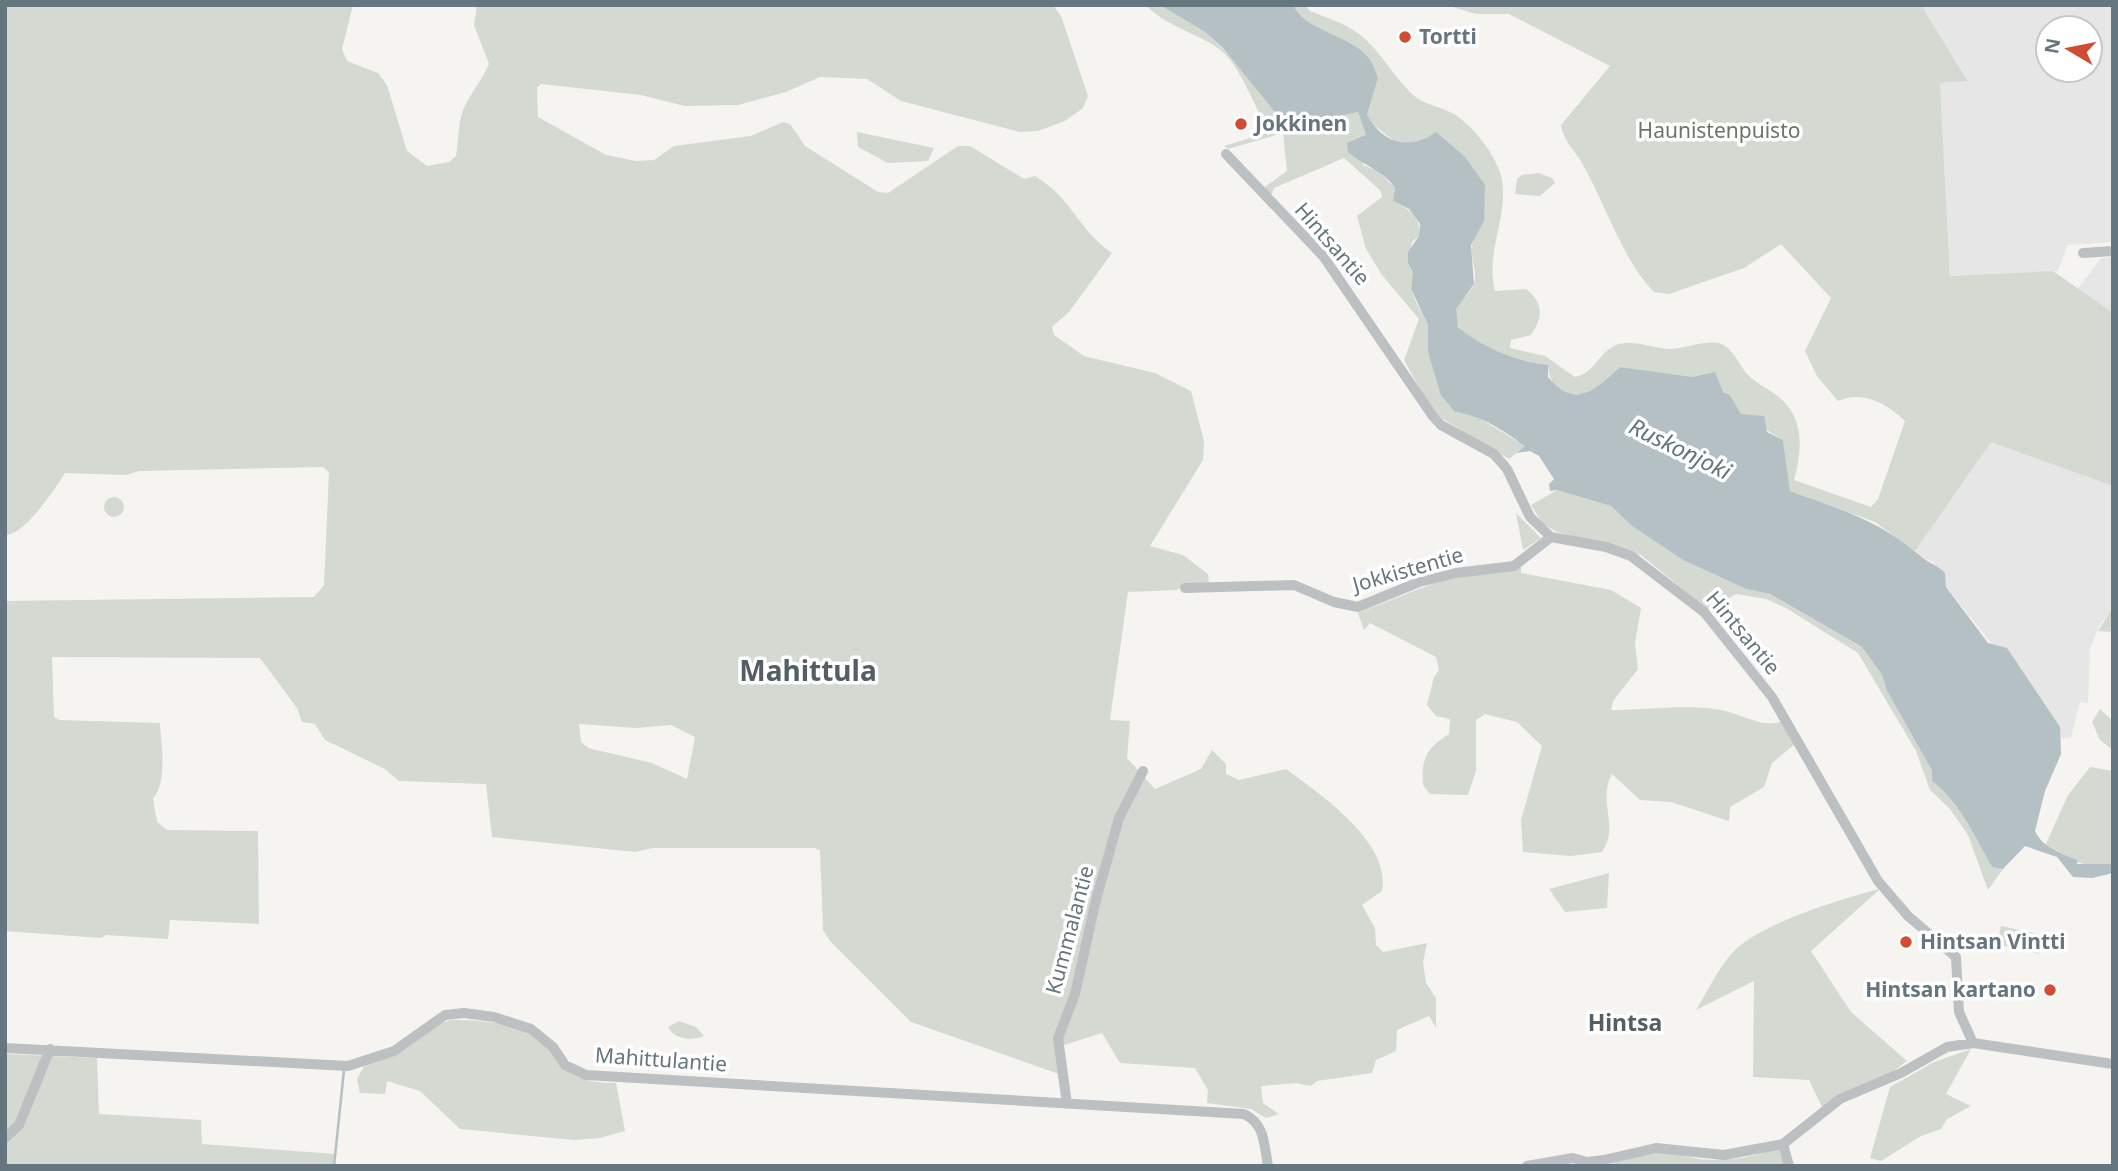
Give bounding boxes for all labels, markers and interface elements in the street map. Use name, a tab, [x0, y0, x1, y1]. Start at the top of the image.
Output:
north arrow	[2034, 14, 2104, 84]
place label: Tortti	[1419, 22, 1477, 50]
marker: Tortti	[1397, 29, 1413, 45]
text: N	[2038, 36, 2066, 56]
place label: Jokkinen	[1253, 109, 1347, 137]
marker: Jokkinen	[1233, 116, 1249, 132]
park label: Haunistenpuisto	[1638, 116, 1800, 144]
street label: Hintsantie	[1289, 196, 1377, 291]
water label: Ruskonjoki	[1624, 410, 1738, 487]
street label: Jokkistentie	[1347, 540, 1466, 599]
street label: Hintsantie	[1701, 585, 1787, 680]
district label: Mahittula	[739, 651, 877, 689]
street label: Kummalantie	[1038, 862, 1100, 997]
place label: Hintsan Vintti	[1920, 927, 2065, 955]
marker: Hintsan Vintti	[1898, 934, 1914, 950]
place label: Hintsan kartano	[1865, 975, 2036, 1003]
marker: Hintsan kartano	[2042, 982, 2058, 998]
district label: Hintsa	[1588, 1006, 1662, 1038]
street label: Mahittulantie	[594, 1040, 728, 1078]

